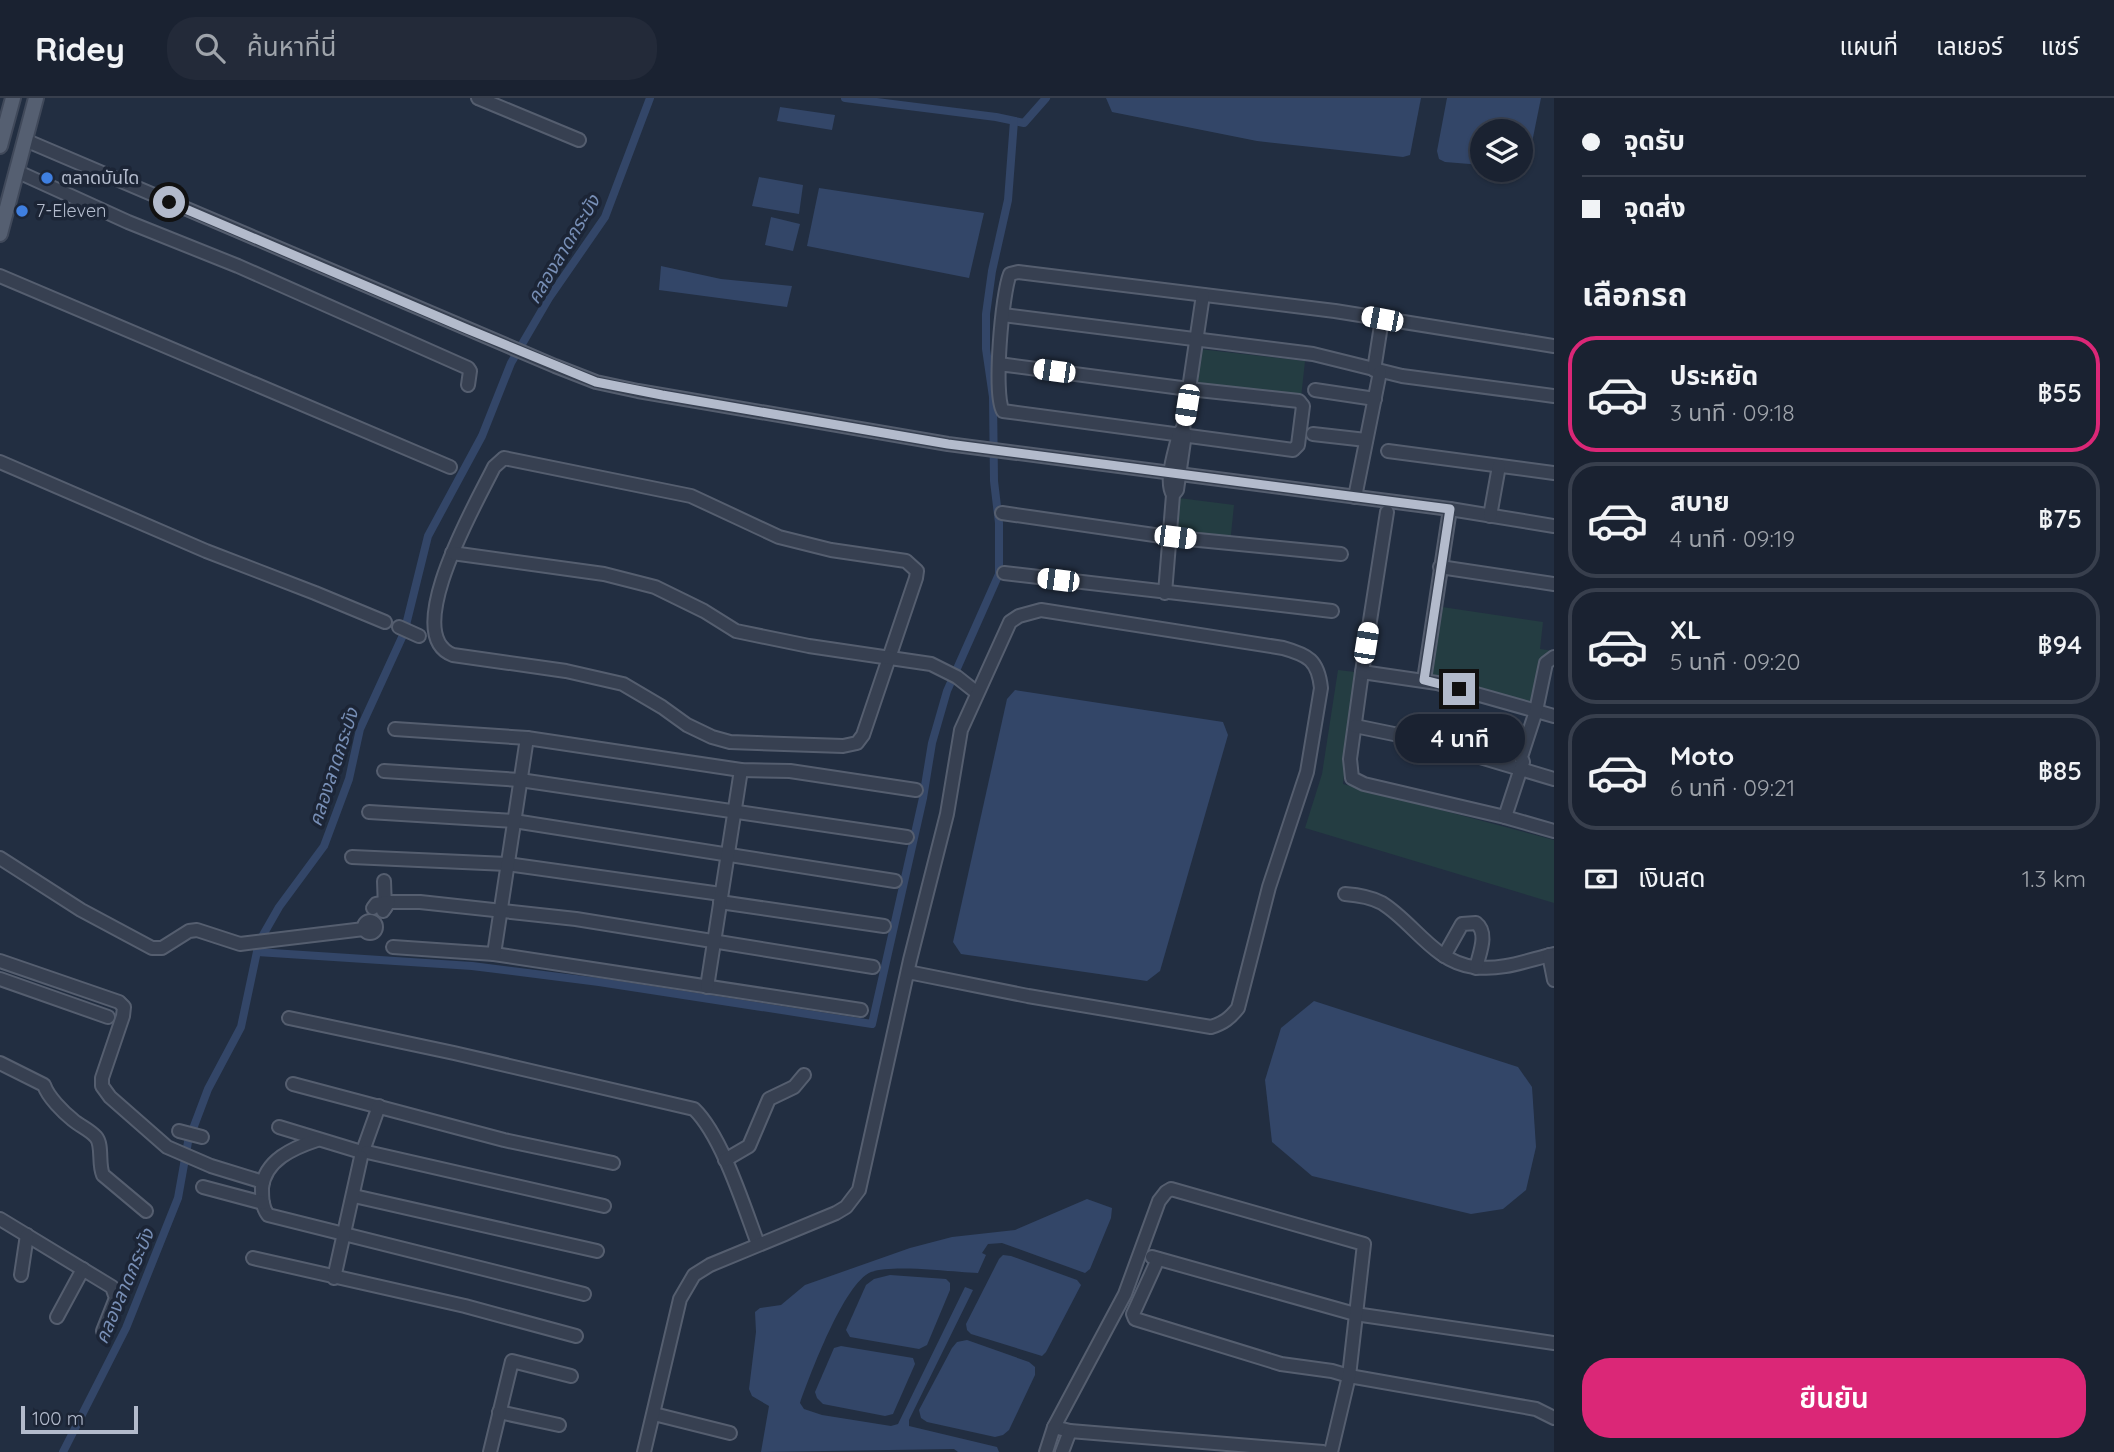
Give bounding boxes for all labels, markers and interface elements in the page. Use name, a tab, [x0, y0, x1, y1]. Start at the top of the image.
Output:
search box	[167, 17, 657, 80]
text: Ridey	[35, 28, 125, 69]
icon: search	[191, 29, 229, 67]
text: ค้นหาที่นี่	[247, 30, 336, 63]
text: แผนที่	[1840, 31, 1898, 61]
text: เลเยอร์	[1936, 31, 2003, 61]
text: แชร์	[2041, 31, 2079, 61]
map controls	[1470, 119, 1533, 182]
button: layers	[1470, 119, 1533, 182]
text: จุดรับ	[1624, 124, 1685, 157]
place label: ตลาดบันได	[61, 166, 139, 189]
marker: ตลาดบันได	[39, 170, 55, 186]
route start	[153, 186, 185, 218]
water label: คลองลาดกระบัง	[521, 190, 605, 308]
text: จุดส่ง	[1624, 191, 1686, 224]
place label: 7-Eleven	[36, 199, 107, 222]
marker: 7-Eleven	[14, 203, 30, 219]
text: เลือกรถ	[1582, 274, 1687, 314]
car	[1360, 305, 1405, 333]
car	[1032, 358, 1077, 384]
text: ประหยัด	[1670, 359, 1758, 392]
icon: car	[1586, 363, 1649, 426]
text: ฿55	[2037, 376, 2082, 409]
car	[1174, 383, 1201, 427]
text: 3 นาที · 09:18	[1670, 398, 1795, 427]
text: สบาย	[1670, 485, 1730, 518]
icon: car	[1586, 489, 1649, 552]
text: ฿75	[2038, 502, 2082, 535]
car	[1153, 524, 1198, 550]
text: 4 นาที · 09:19	[1670, 524, 1795, 553]
car	[1036, 567, 1081, 593]
text: XL	[1670, 613, 1702, 646]
icon: car	[1586, 615, 1649, 678]
car	[1353, 621, 1380, 665]
text: ฿94	[2037, 628, 2082, 661]
text: 5 นาที · 09:20	[1670, 647, 1801, 676]
route end	[1443, 673, 1475, 705]
water label: คลองลาดกระบัง	[303, 704, 364, 829]
callout: 4 นาที	[1394, 714, 1524, 762]
text: 4 นาที	[1431, 724, 1489, 753]
text: Moto	[1670, 739, 1734, 772]
icon: car	[1586, 741, 1649, 804]
text: ฿85	[2038, 754, 2082, 787]
text: 6 นาที · 09:21	[1670, 773, 1795, 802]
icon: cash	[1582, 860, 1620, 898]
text: เงินสด	[1638, 861, 1705, 894]
text: 1.3 km	[2022, 864, 2086, 893]
water label: คลองลาดกระบัง	[89, 1224, 159, 1347]
button: ยืนยัน	[1582, 1358, 2086, 1438]
scale bar	[21, 1403, 138, 1435]
text: 100 m	[32, 1406, 84, 1430]

